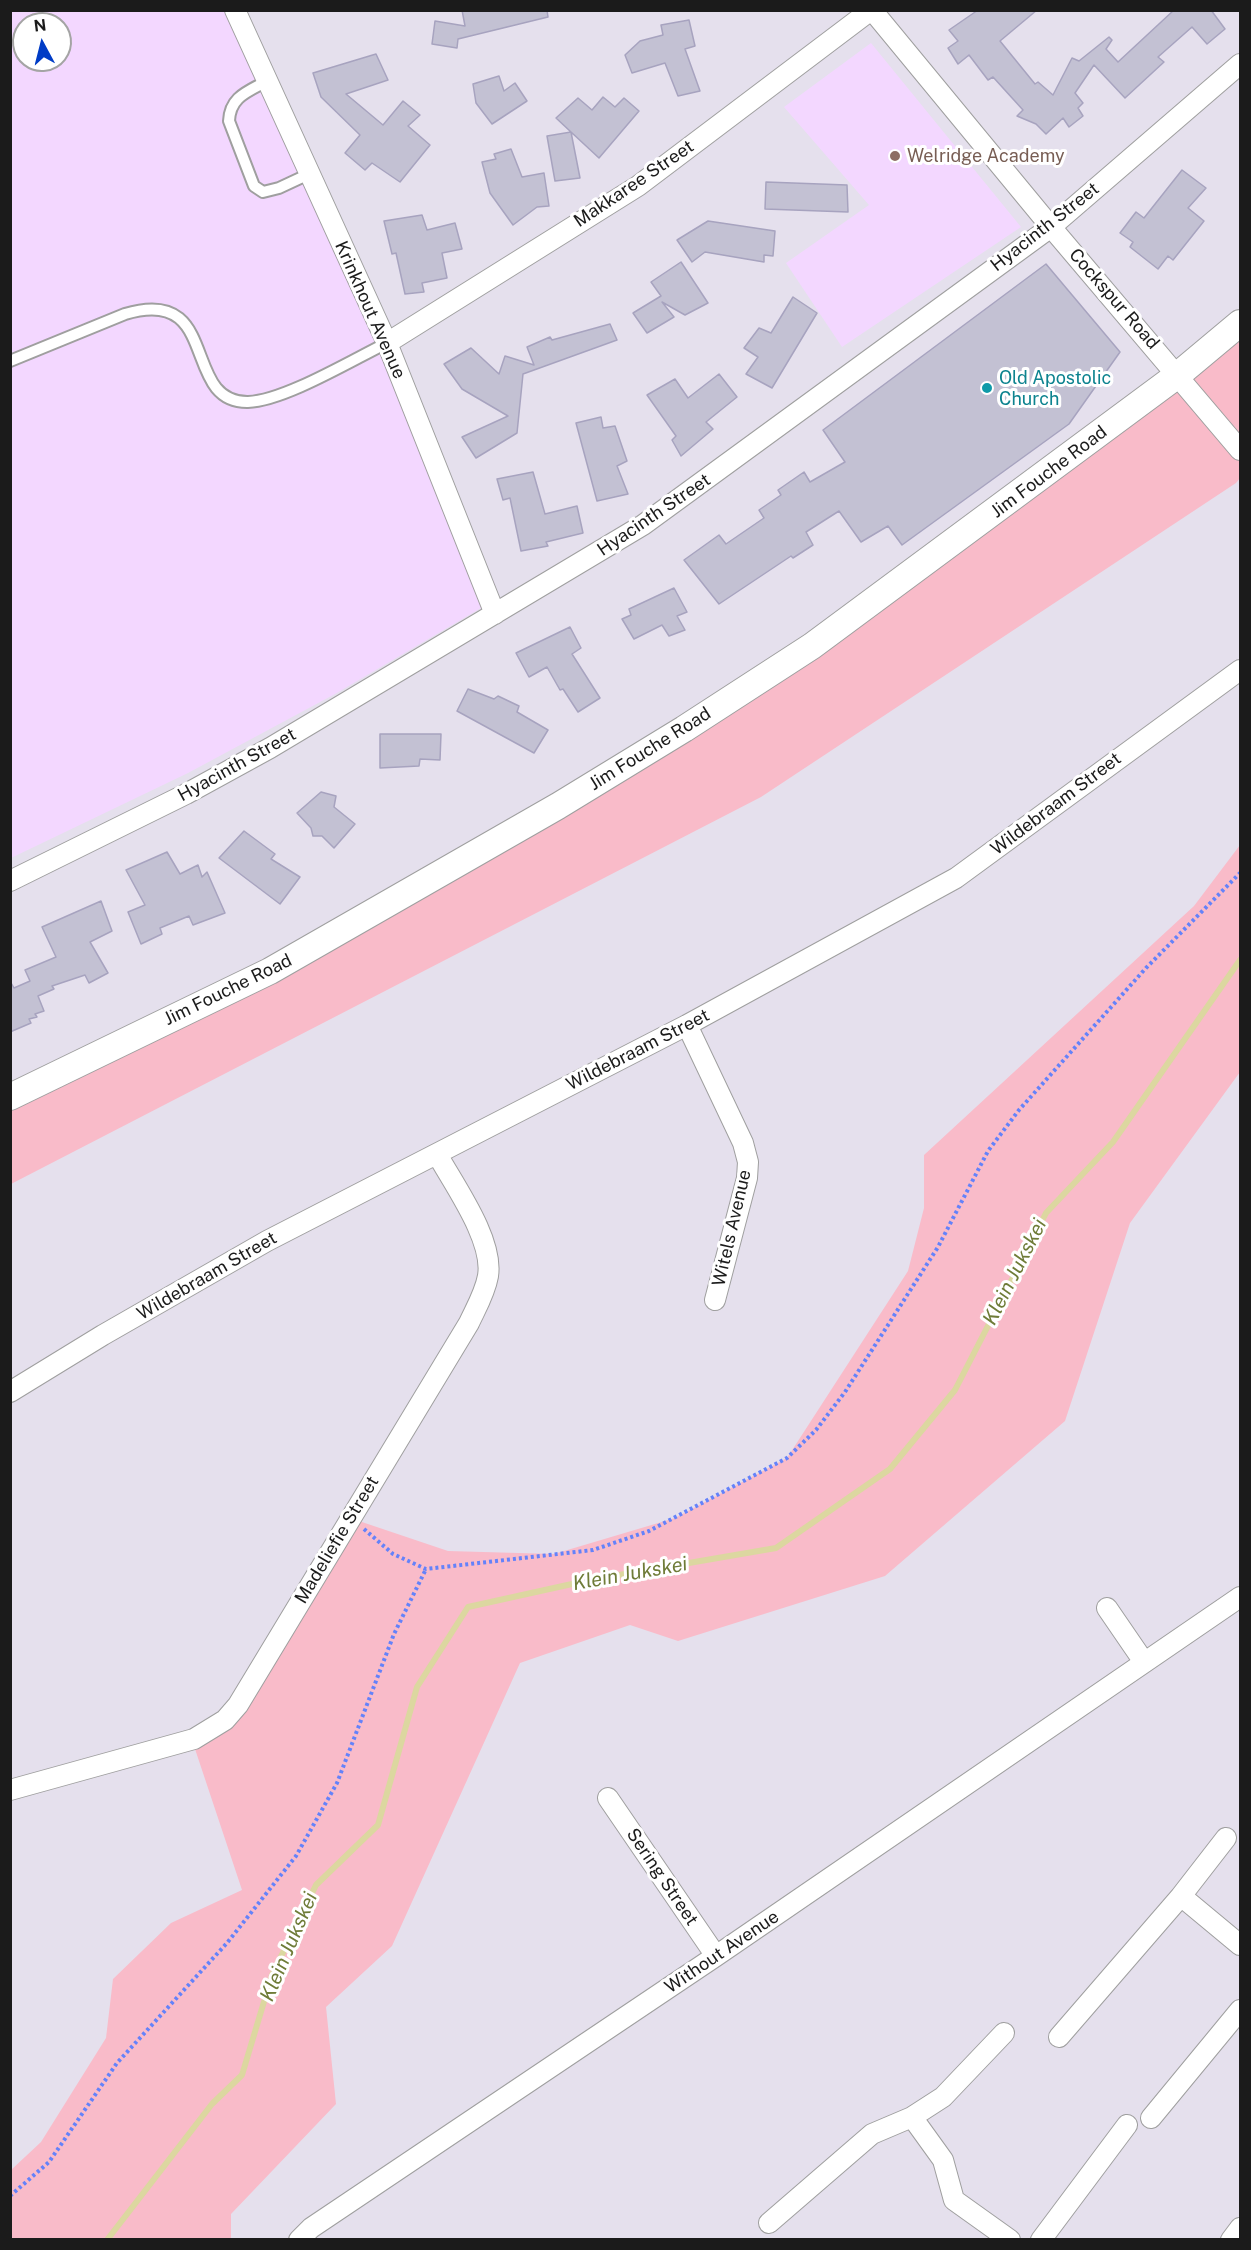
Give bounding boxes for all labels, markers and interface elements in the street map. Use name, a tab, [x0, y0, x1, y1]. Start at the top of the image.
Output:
north arrow	[12, 12, 72, 72]
text: N	[33, 15, 47, 36]
street label: Makkaree Street	[570, 136, 698, 232]
place label: Welridge Academy	[907, 145, 1065, 167]
marker: Welridge Academy	[888, 149, 902, 163]
street label: Hyacinth Street	[986, 178, 1104, 276]
street label: Krinkhout Avenue	[330, 238, 410, 382]
street label: Cockspur Road	[1064, 244, 1164, 354]
place label: Old Apostolic Church	[999, 367, 1111, 410]
marker: Old Apostolic Church	[980, 381, 994, 395]
street label: Jim Fouche Road	[987, 421, 1111, 523]
street label: Hyacinth Street	[593, 469, 715, 561]
street label: Jim Fouche Road	[585, 703, 715, 795]
street label: Hyacinth Street	[174, 724, 300, 806]
street label: Wildebraam Street	[987, 748, 1125, 860]
street label: Jim Fouche Road	[160, 950, 296, 1030]
street label: Wildebraam Street	[563, 1005, 713, 1095]
street label: Witels Avenue	[708, 1168, 756, 1288]
water label: Klein Jukskei	[978, 1215, 1052, 1329]
street label: Wildebraam Street	[133, 1227, 281, 1325]
street label: Madeliefie Street	[290, 1472, 384, 1608]
water label: Klein Jukskei	[571, 1552, 689, 1596]
street label: Sering Street	[622, 1824, 702, 1930]
water label: Klein Jukskei	[255, 1889, 323, 2005]
street label: Without Avenue	[661, 1906, 783, 1998]

